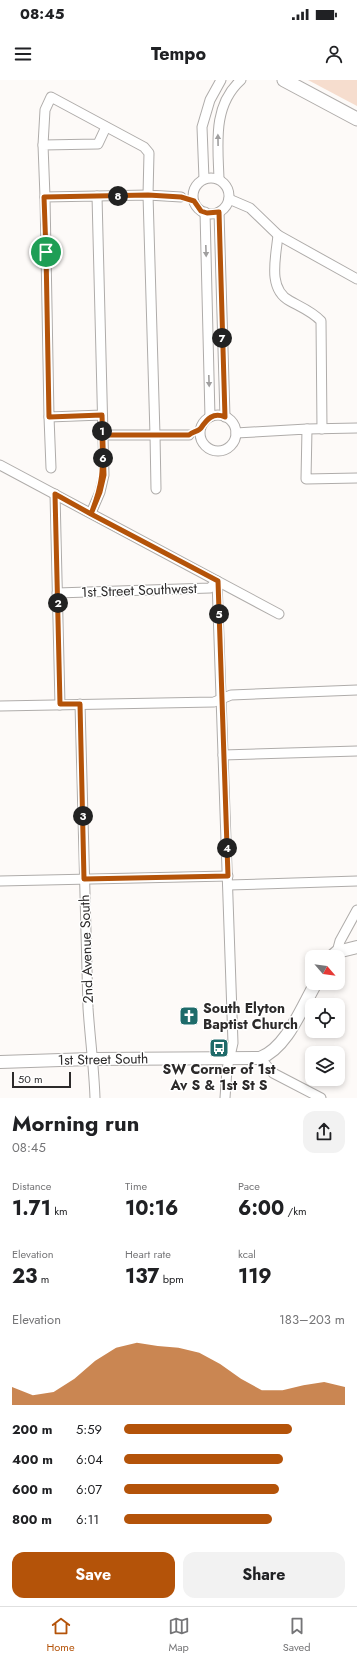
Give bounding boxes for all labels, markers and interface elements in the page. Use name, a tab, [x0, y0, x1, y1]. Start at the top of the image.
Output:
text: 08:45	[20, 3, 64, 25]
text: Tempo	[151, 41, 206, 67]
icon: menu	[12, 43, 34, 65]
icon: person	[323, 43, 345, 65]
one-way arrow	[215, 133, 221, 146]
pin: 8	[108, 186, 128, 206]
text: 8	[115, 188, 121, 204]
pin	[29, 235, 63, 269]
icon: arrive	[35, 241, 57, 263]
one-way arrow	[202, 245, 209, 257]
pin: 7	[212, 328, 232, 348]
text: 7	[219, 330, 225, 346]
one-way arrow	[206, 375, 212, 388]
pin: 1	[92, 421, 112, 441]
text: 1	[99, 423, 105, 439]
pin: 6	[93, 448, 113, 468]
text: 6	[99, 450, 107, 466]
street label: 1st Street Southwest	[81, 578, 198, 602]
pin: 2	[48, 593, 68, 613]
text: 2	[54, 595, 62, 611]
pin: 5	[209, 604, 229, 624]
text: 5	[215, 606, 223, 622]
pin: 3	[73, 806, 93, 826]
text: 3	[80, 808, 86, 824]
pin: 4	[217, 838, 237, 858]
text: 4	[223, 840, 231, 856]
street label: 2nd Avenue South	[74, 894, 98, 1004]
north arrow	[305, 950, 345, 990]
map controls	[305, 950, 345, 1086]
place label: South Elyton Baptist Church	[203, 998, 298, 1034]
button: locate	[305, 998, 345, 1038]
church icon: South Elyton Baptist Church	[178, 1005, 200, 1027]
bus stop icon: SW Corner of 1st Av S & 1st St S	[208, 1037, 230, 1059]
button: layers	[305, 1046, 345, 1086]
street label: 1st Street South	[58, 1048, 148, 1070]
place label: SW Corner of 1st Av S & 1st St S	[163, 1059, 276, 1095]
scale bar	[12, 1070, 71, 1089]
text: 50 m	[18, 1071, 43, 1087]
text: Morning run	[12, 1107, 139, 1139]
button: share	[303, 1111, 345, 1153]
text: 08:45	[12, 1138, 46, 1157]
text: Distance	[12, 1178, 51, 1194]
text: Time	[125, 1178, 147, 1194]
text: Pace	[238, 1178, 260, 1194]
text: 1.71	[12, 1194, 51, 1223]
text: 10:16	[125, 1194, 178, 1223]
text: 6:00	[238, 1194, 284, 1223]
text: km	[51, 1203, 68, 1219]
text: /km	[284, 1203, 307, 1219]
text: Elevation	[12, 1246, 54, 1262]
text: Heart rate	[125, 1246, 171, 1262]
text: kcal	[238, 1246, 256, 1262]
text: 23	[12, 1262, 38, 1291]
text: 137	[125, 1262, 159, 1291]
text: 119	[238, 1262, 272, 1291]
text: m	[38, 1271, 49, 1287]
text: bpm	[159, 1271, 184, 1287]
text: Elevation	[12, 1310, 61, 1329]
text: 183–203 m	[279, 1310, 345, 1329]
text: 200 m	[12, 1420, 52, 1439]
text: 5:59	[76, 1420, 102, 1439]
text: 400 m	[12, 1450, 53, 1469]
text: 6:04	[76, 1450, 103, 1469]
text: 600 m	[12, 1480, 52, 1499]
text: 6:07	[76, 1480, 102, 1499]
text: 800 m	[12, 1510, 52, 1529]
text: 6:11	[76, 1510, 99, 1529]
button: Save	[12, 1552, 175, 1598]
button: Share	[183, 1552, 345, 1598]
tab: Home	[47, 1615, 75, 1655]
tab: Map	[168, 1615, 190, 1655]
tab: Saved	[283, 1615, 311, 1655]

